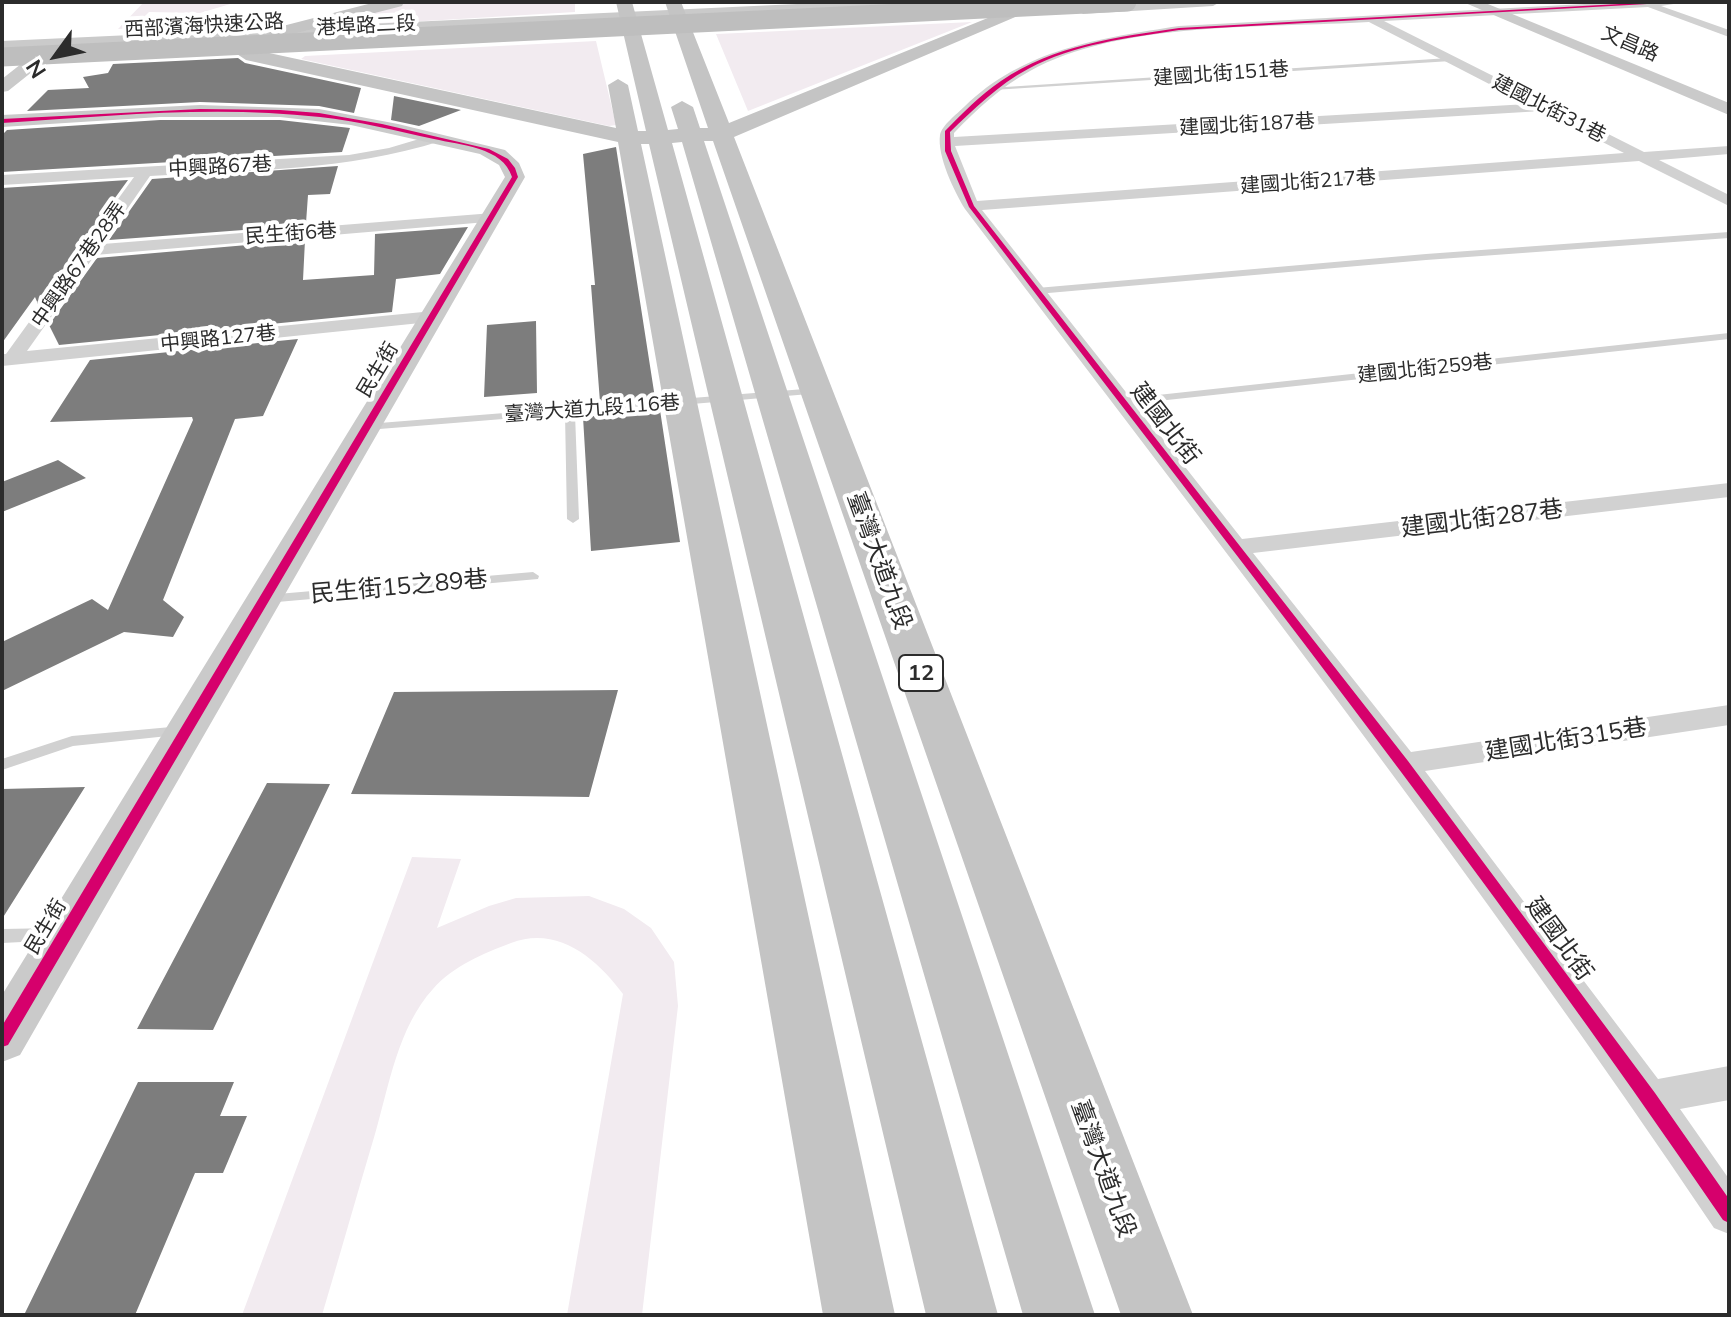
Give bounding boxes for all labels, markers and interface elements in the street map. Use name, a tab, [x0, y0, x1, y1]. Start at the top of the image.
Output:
street label: 西部濱海快速公路	[123, 10, 285, 42]
street label: 港埠路二段	[315, 11, 417, 41]
north arrow	[16, 16, 96, 96]
street label: 文昌路	[1598, 21, 1662, 67]
text: N	[20, 54, 52, 84]
street label: 建國北街151巷	[1152, 57, 1290, 91]
street label: 建國北街31巷	[1488, 70, 1610, 148]
street label: 建國北街187巷	[1178, 109, 1316, 141]
street label: 中興路67巷	[167, 152, 273, 182]
street label: 建國北街217巷	[1239, 165, 1377, 199]
street label: 中興路67巷28弄	[27, 197, 131, 333]
street label: 民生街6巷	[244, 219, 338, 249]
street label: 中興路127巷	[159, 321, 277, 357]
street label: 民生街	[352, 338, 404, 402]
street label: 建國北街259巷	[1356, 350, 1494, 388]
street label: 建國北街	[1124, 377, 1206, 471]
street label: 臺灣大道九段116巷	[503, 391, 681, 427]
street label: 臺灣大道九段	[841, 488, 917, 634]
street label: 建國北街287巷	[1399, 495, 1565, 543]
street label: 民生街15之89巷	[309, 565, 489, 609]
road number: 12	[899, 655, 943, 691]
street label: 建國北街315巷	[1483, 713, 1649, 767]
street label: 建國北街	[1519, 892, 1599, 986]
street label: 民生街	[20, 895, 72, 959]
street label: 臺灣大道九段	[1065, 1096, 1141, 1242]

